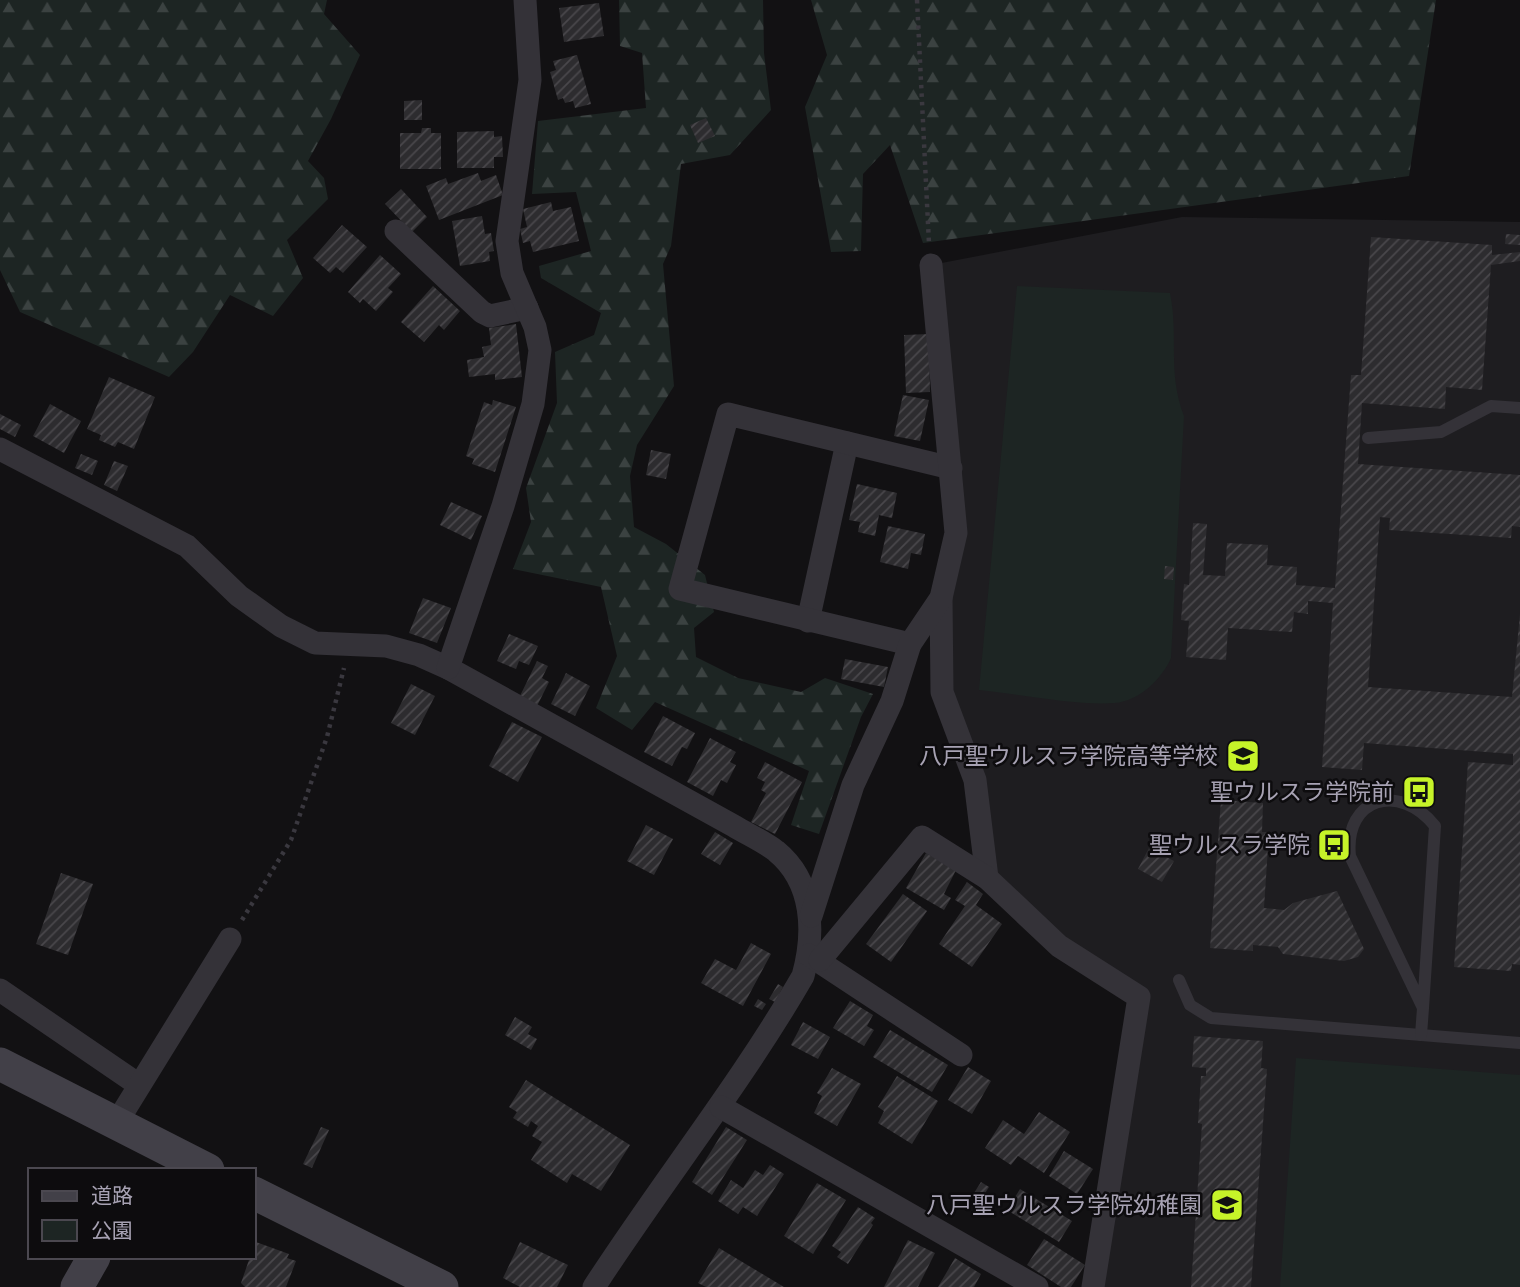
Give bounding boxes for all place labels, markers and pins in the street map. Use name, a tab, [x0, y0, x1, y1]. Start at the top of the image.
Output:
school or university icon: 八戸聖ウルスラ学院高等学校	[1224, 737, 1262, 775]
place label: 八戸聖ウルスラ学院高等学校	[919, 740, 1218, 772]
bus stop icon: 聖ウルスラ学院前	[1400, 773, 1438, 811]
place label: 聖ウルスラ学院前	[1210, 776, 1394, 808]
bus stop icon: 聖ウルスラ学院	[1315, 826, 1353, 864]
place label: 聖ウルスラ学院	[1149, 829, 1310, 861]
school or university icon: 八戸聖ウルスラ学院幼稚園	[1208, 1186, 1246, 1224]
place label: 八戸聖ウルスラ学院幼稚園	[926, 1189, 1202, 1221]

